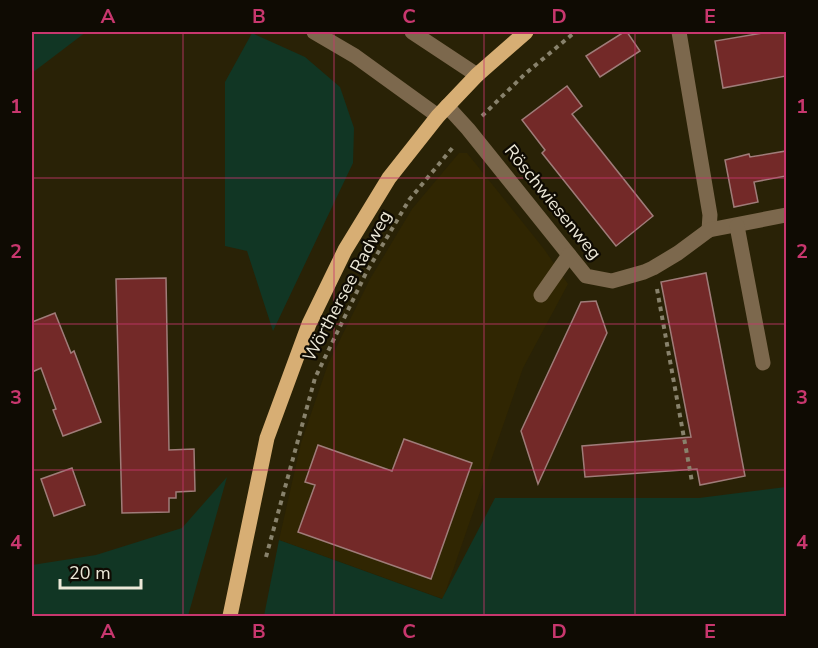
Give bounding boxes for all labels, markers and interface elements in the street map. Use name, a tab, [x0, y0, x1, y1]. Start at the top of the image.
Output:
text: A	[101, 3, 116, 30]
text: B	[252, 3, 266, 30]
text: C	[402, 3, 416, 30]
text: D	[551, 3, 567, 30]
text: E	[704, 3, 716, 30]
text: 1	[10, 93, 22, 120]
text: 1	[796, 93, 808, 120]
street label: Röschwiesenweg	[499, 140, 607, 264]
street label: Wörthersee Radweg	[297, 206, 397, 366]
text: 2	[10, 238, 22, 265]
text: 2	[796, 238, 808, 265]
text: 3	[10, 384, 22, 411]
text: 3	[796, 384, 808, 411]
text: 4	[10, 529, 22, 556]
text: 4	[796, 529, 808, 556]
scale bar	[60, 552, 141, 590]
text: 20 m	[69, 561, 111, 585]
text: A	[101, 618, 116, 645]
text: B	[252, 618, 266, 645]
text: C	[402, 618, 416, 645]
text: D	[551, 618, 567, 645]
text: E	[704, 618, 716, 645]

